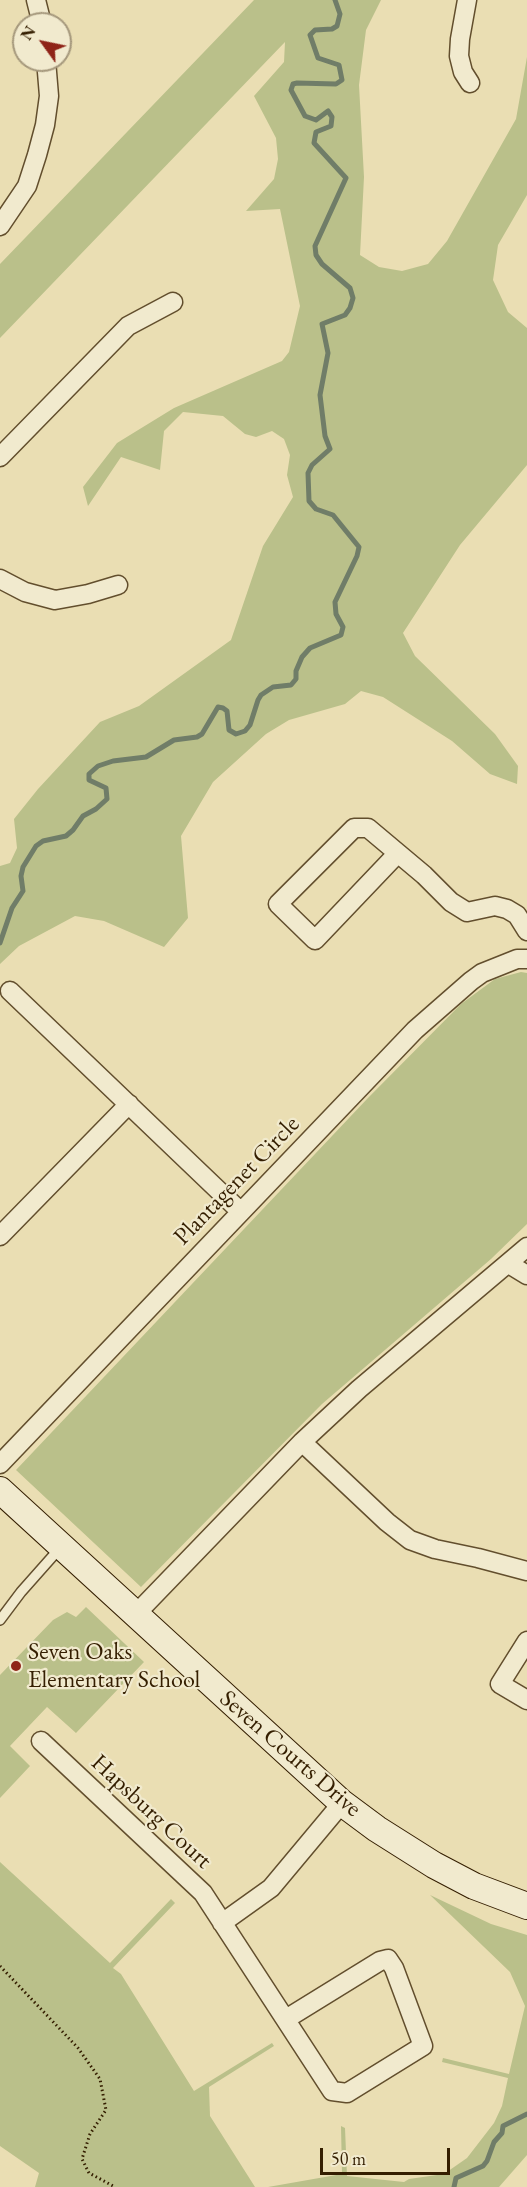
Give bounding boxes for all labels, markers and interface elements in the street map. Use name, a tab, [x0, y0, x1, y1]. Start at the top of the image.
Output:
north arrow	[12, 12, 72, 72]
text: N	[16, 22, 40, 44]
street label: Plantagenet Circle	[168, 1110, 306, 1252]
place label: Seven Oaks Elementary School	[28, 1638, 200, 1694]
marker: Seven Oaks Elementary School	[9, 1659, 23, 1673]
street label: Seven Courts Drive	[213, 1685, 367, 1823]
street label: Hapsburg Court	[85, 1749, 217, 1875]
scale bar	[323, 2136, 454, 2174]
text: 50 m	[331, 2147, 366, 2170]

